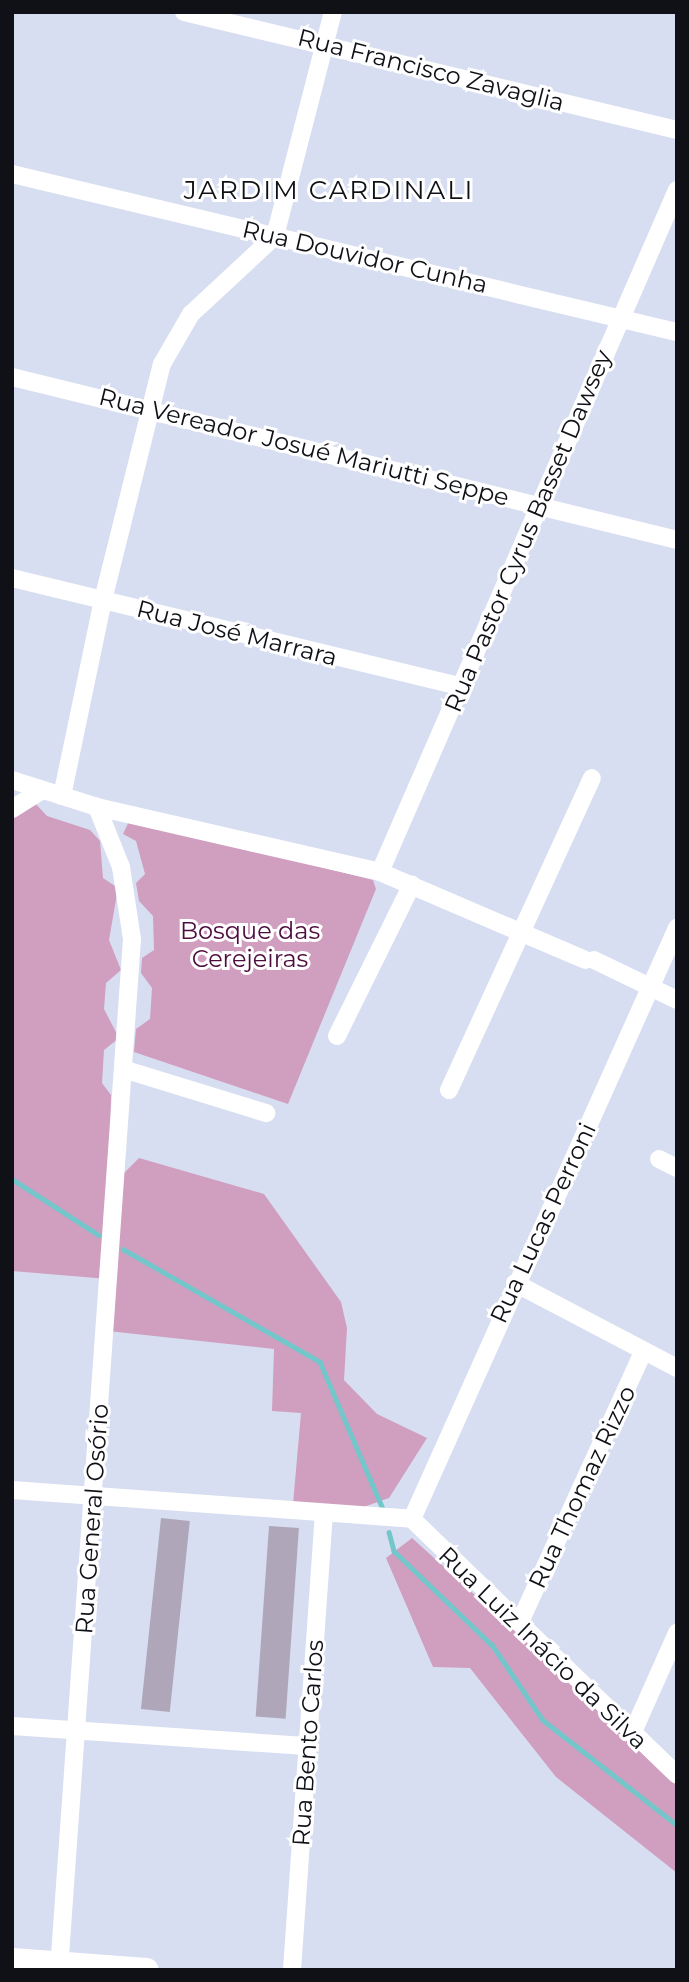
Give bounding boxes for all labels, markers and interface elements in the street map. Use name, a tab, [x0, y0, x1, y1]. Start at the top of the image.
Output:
street label: Rua Francisco Zavaglia	[295, 23, 567, 117]
district label: JARDIM CARDINALI	[186, 175, 472, 207]
street label: Rua Douvidor Cunha	[240, 215, 490, 299]
street label: Rua Pastor Cyrus Basset Dawsey	[438, 346, 618, 716]
street label: Rua Vereador Josué Mariutti Seppe	[96, 382, 512, 512]
street label: Rua José Marrara	[134, 594, 340, 672]
park label: Bosque das Cerejeiras	[180, 917, 320, 973]
street label: Rua Lucas Perroni	[484, 1118, 602, 1328]
street label: Rua Thomaz Rizzo	[522, 1381, 642, 1593]
street label: Rua General Osório	[70, 1403, 114, 1635]
street label: Rua Luiz Inácio da Silva	[433, 1541, 653, 1755]
street label: Rua Bento Carlos	[286, 1639, 330, 1847]

